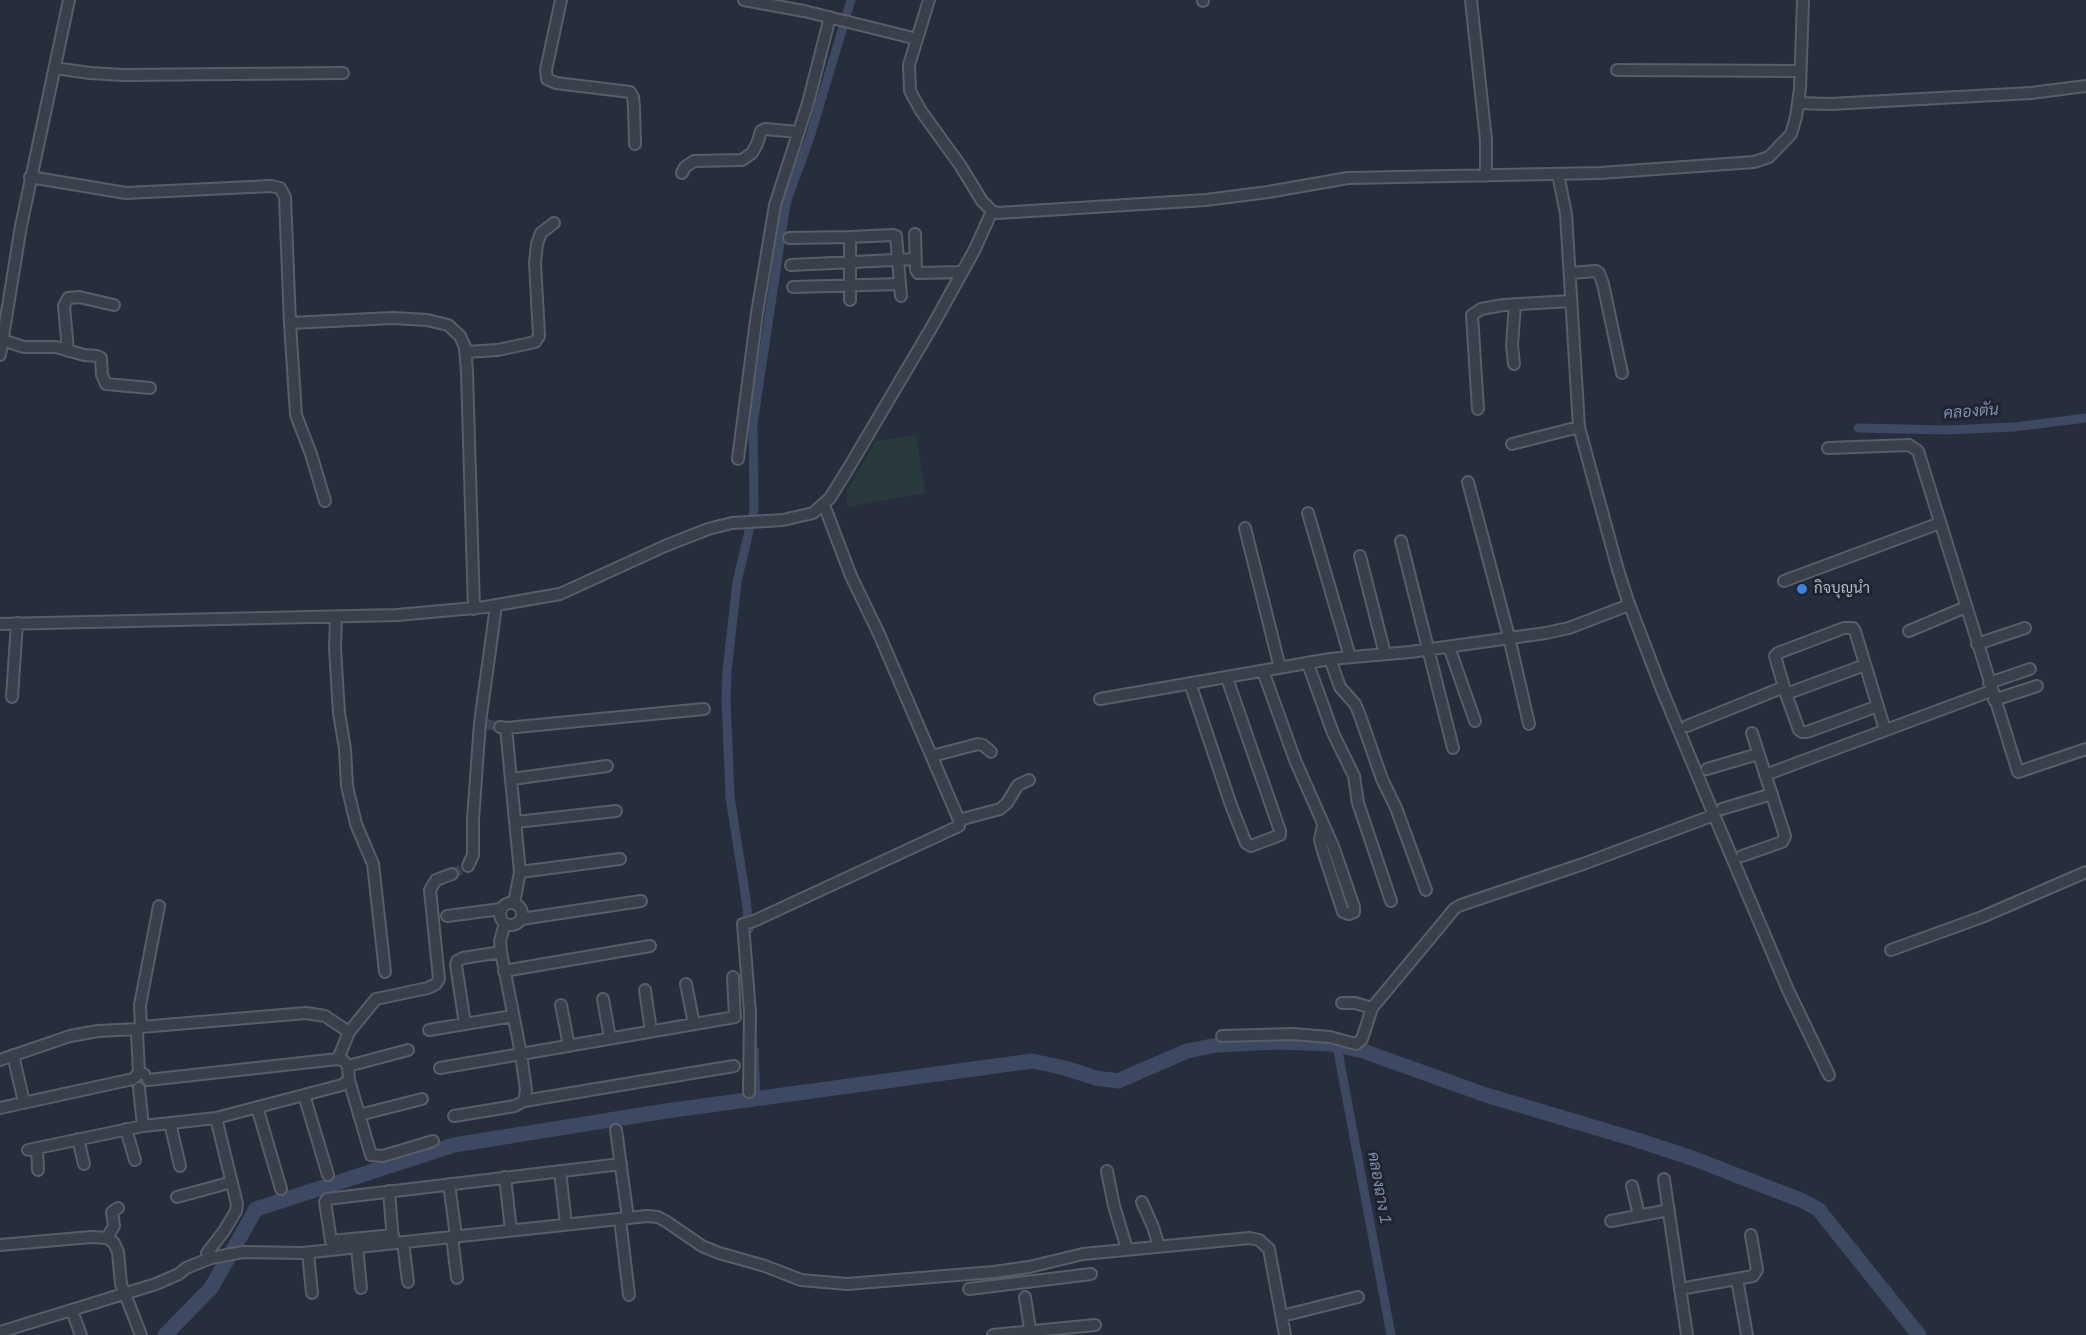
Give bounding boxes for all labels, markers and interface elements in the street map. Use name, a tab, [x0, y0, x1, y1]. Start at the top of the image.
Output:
water label: คลองตัน	[1943, 400, 1999, 424]
place label: กิจบุญนำ	[1814, 580, 1870, 598]
marker: กิจบุญนำ	[1795, 582, 1809, 596]
water label: คลองฉาง 1	[1363, 1150, 1395, 1226]

